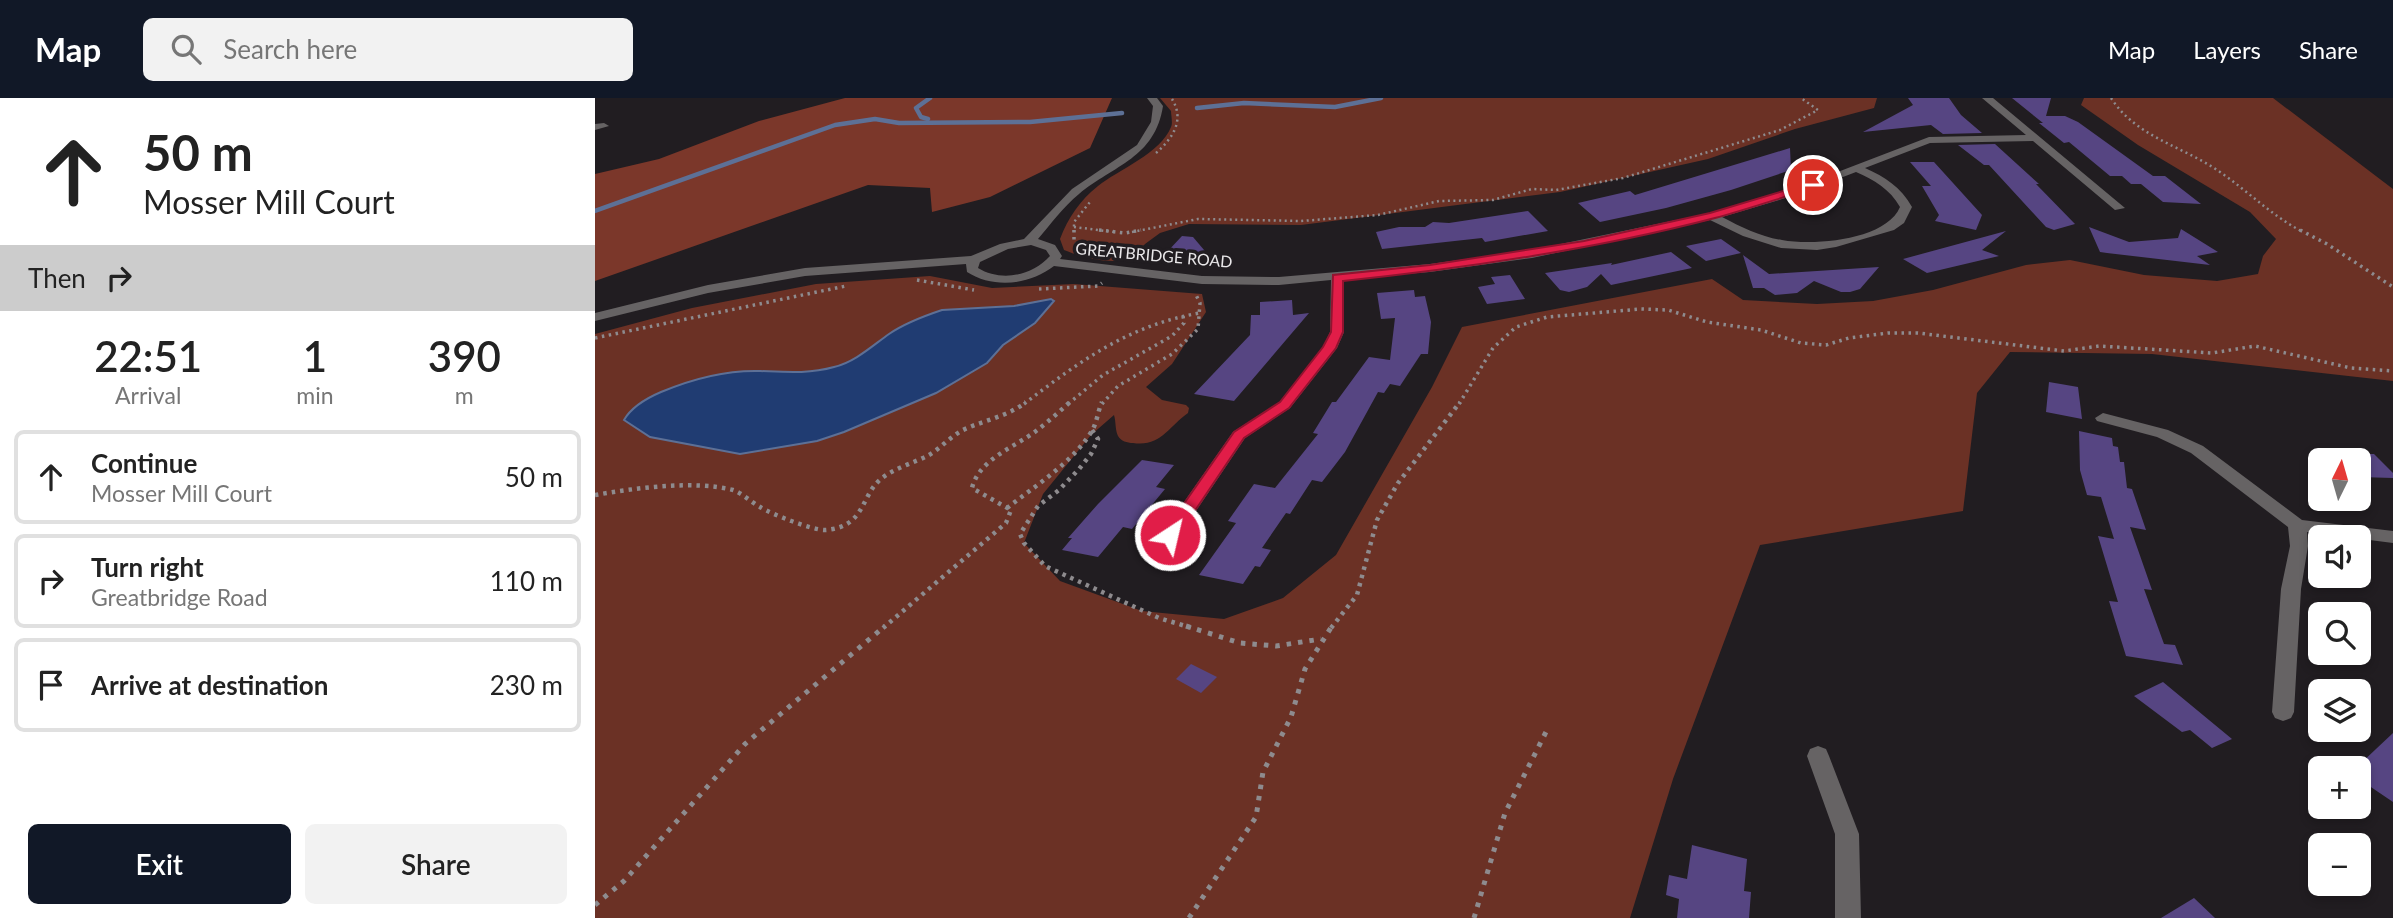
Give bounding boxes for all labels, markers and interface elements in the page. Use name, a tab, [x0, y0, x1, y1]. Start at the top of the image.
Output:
search box	[143, 18, 633, 81]
text: Map	[35, 29, 101, 69]
icon: search	[167, 30, 205, 68]
text: Search here	[223, 33, 357, 65]
text: Map	[2108, 35, 2155, 64]
text: Layers	[2193, 35, 2261, 64]
text: Share	[2299, 35, 2358, 64]
text: 50 m	[143, 123, 253, 181]
icon: ahead	[28, 126, 119, 217]
pin	[1783, 155, 1843, 215]
icon: arrive	[1794, 166, 1832, 204]
text: Mosser Mill Court	[143, 182, 395, 221]
street label: GREATBRIDGE ROAD	[1075, 238, 1233, 271]
icon: right	[100, 259, 138, 297]
text: Then	[28, 262, 86, 294]
text: 22:51	[94, 331, 202, 381]
text: 1	[303, 331, 327, 381]
text: 390	[428, 331, 501, 381]
text: Arrival	[115, 381, 181, 409]
text: min	[296, 381, 334, 409]
text: m	[455, 381, 474, 409]
text: Continue	[91, 447, 197, 479]
north arrow	[2308, 448, 2371, 511]
map controls	[2308, 448, 2371, 896]
icon: ahead	[32, 458, 70, 496]
text: 50 m	[505, 461, 563, 493]
text: Mosser Mill Court	[91, 479, 272, 507]
position arrow	[1133, 498, 1207, 572]
button: sound	[2308, 525, 2371, 588]
text: Turn right	[91, 551, 204, 583]
icon: right	[32, 562, 70, 600]
text: 110 m	[490, 565, 563, 597]
text: Greatbridge Road	[91, 583, 268, 611]
button: search	[2308, 602, 2371, 665]
icon: arrive	[32, 666, 70, 704]
text: Arrive at destination	[91, 669, 328, 701]
text: 230 m	[490, 669, 563, 701]
button: layers	[2308, 679, 2371, 742]
button: +	[2308, 756, 2371, 819]
button: Exit	[28, 824, 291, 904]
button: Share	[305, 824, 567, 904]
button: −	[2308, 833, 2371, 896]

